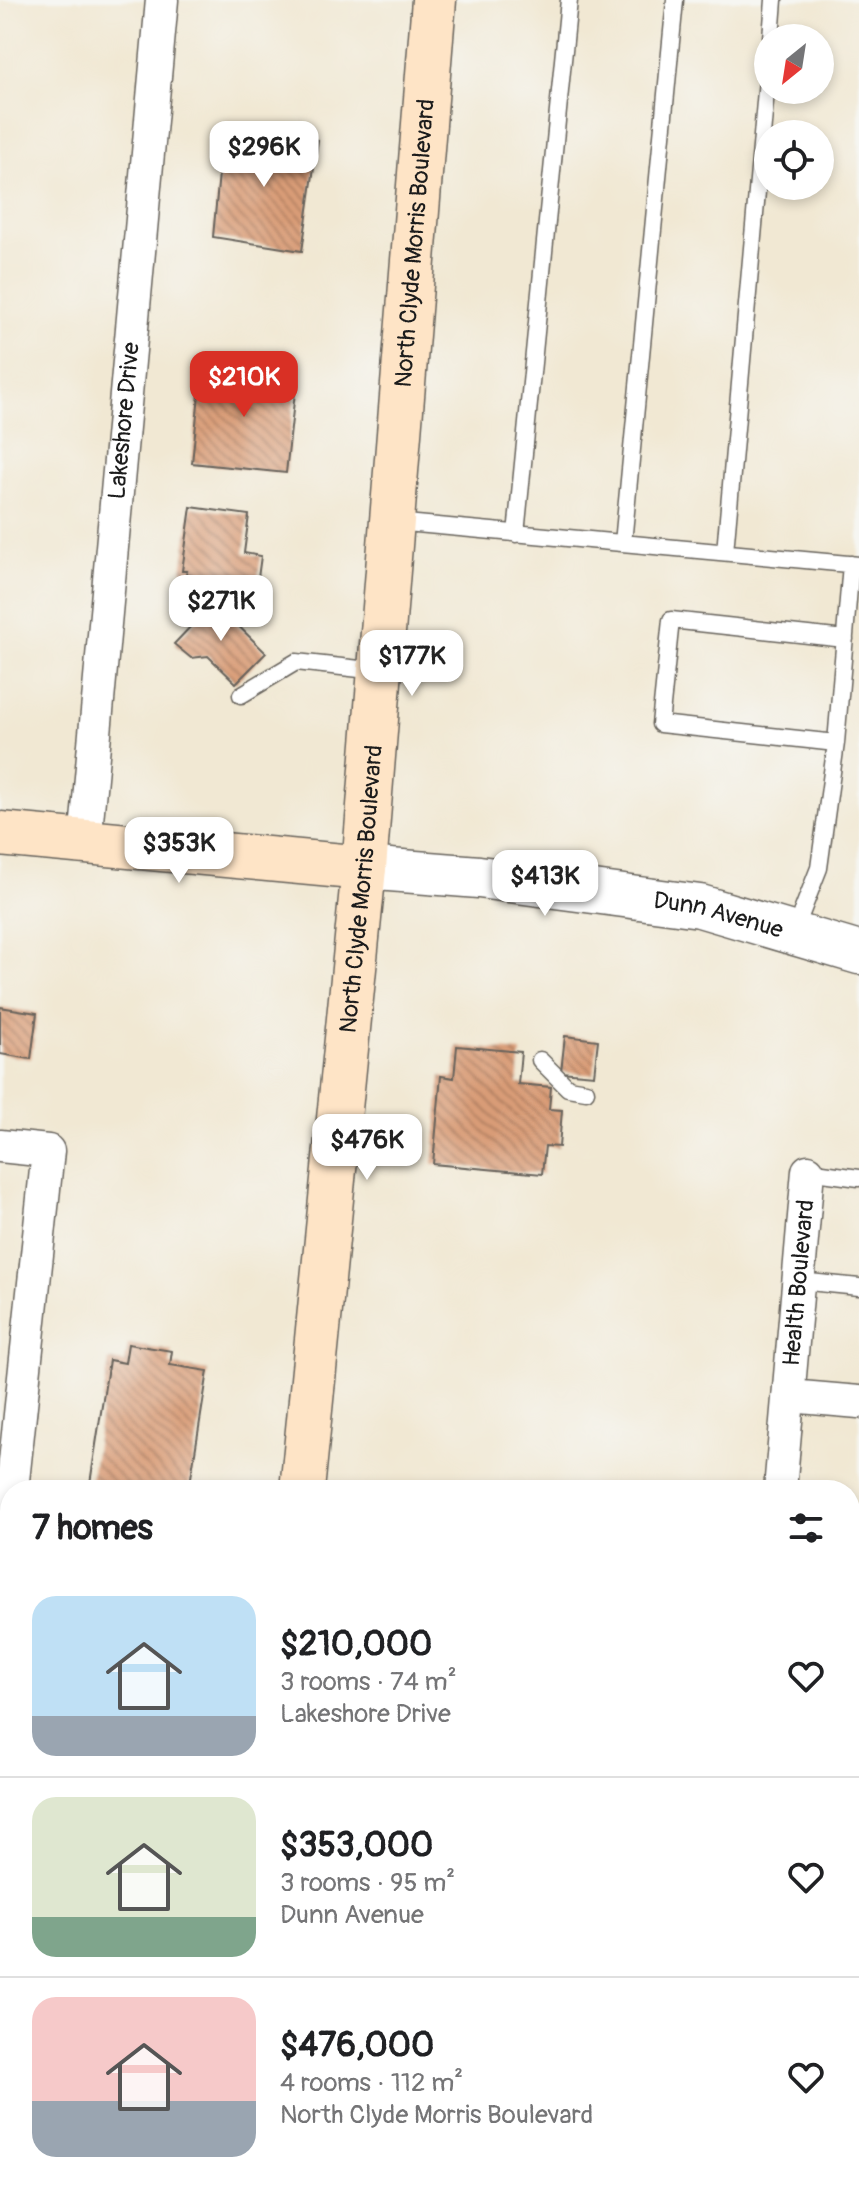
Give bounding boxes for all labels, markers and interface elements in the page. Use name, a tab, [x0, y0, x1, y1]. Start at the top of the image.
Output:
north arrow	[754, 24, 834, 104]
map controls	[754, 24, 834, 200]
street label: North Clyde Morris Boulevard	[388, 98, 440, 388]
button: locate	[754, 120, 834, 200]
pin: $296K	[208, 121, 320, 189]
text: $296K	[228, 131, 300, 163]
street label: Lakeshore Drive	[102, 341, 145, 501]
pin: $210K	[188, 351, 300, 419]
text: $210K	[208, 361, 280, 393]
pin: $271K	[165, 575, 277, 643]
text: $271K	[187, 585, 255, 617]
pin: $177K	[356, 630, 468, 698]
text: $177K	[378, 640, 446, 672]
street label: North Clyde Morris Boulevard	[333, 744, 388, 1034]
pin: $353K	[123, 817, 235, 885]
text: $353K	[143, 827, 215, 859]
pin: $413K	[489, 850, 601, 918]
text: $413K	[510, 860, 580, 892]
street label: Dunn Avenue	[652, 886, 787, 944]
pin: $476K	[311, 1114, 423, 1182]
text: $476K	[330, 1124, 404, 1156]
street label: Health Boulevard	[776, 1198, 820, 1367]
icon: filters	[784, 1506, 828, 1550]
text: 7 homes	[32, 1507, 153, 1550]
text: $210,000	[280, 1623, 432, 1666]
icon: home	[96, 1628, 192, 1724]
icon: heart	[784, 1654, 828, 1698]
text: 3 rooms · 74 m²	[280, 1666, 457, 1698]
text: Lakeshore Drive	[280, 1698, 451, 1730]
text: $353,000	[280, 1824, 433, 1867]
icon: home	[96, 1829, 192, 1925]
icon: heart	[784, 1855, 828, 1899]
text: 3 rooms · 95 m²	[280, 1867, 455, 1899]
text: Dunn Avenue	[280, 1899, 424, 1931]
text: $476,000	[280, 2024, 434, 2067]
icon: home	[96, 2029, 192, 2125]
icon: heart	[784, 2055, 828, 2099]
text: 4 rooms · 112 m²	[280, 2067, 463, 2099]
text: North Clyde Morris Boulevard	[280, 2099, 593, 2131]

